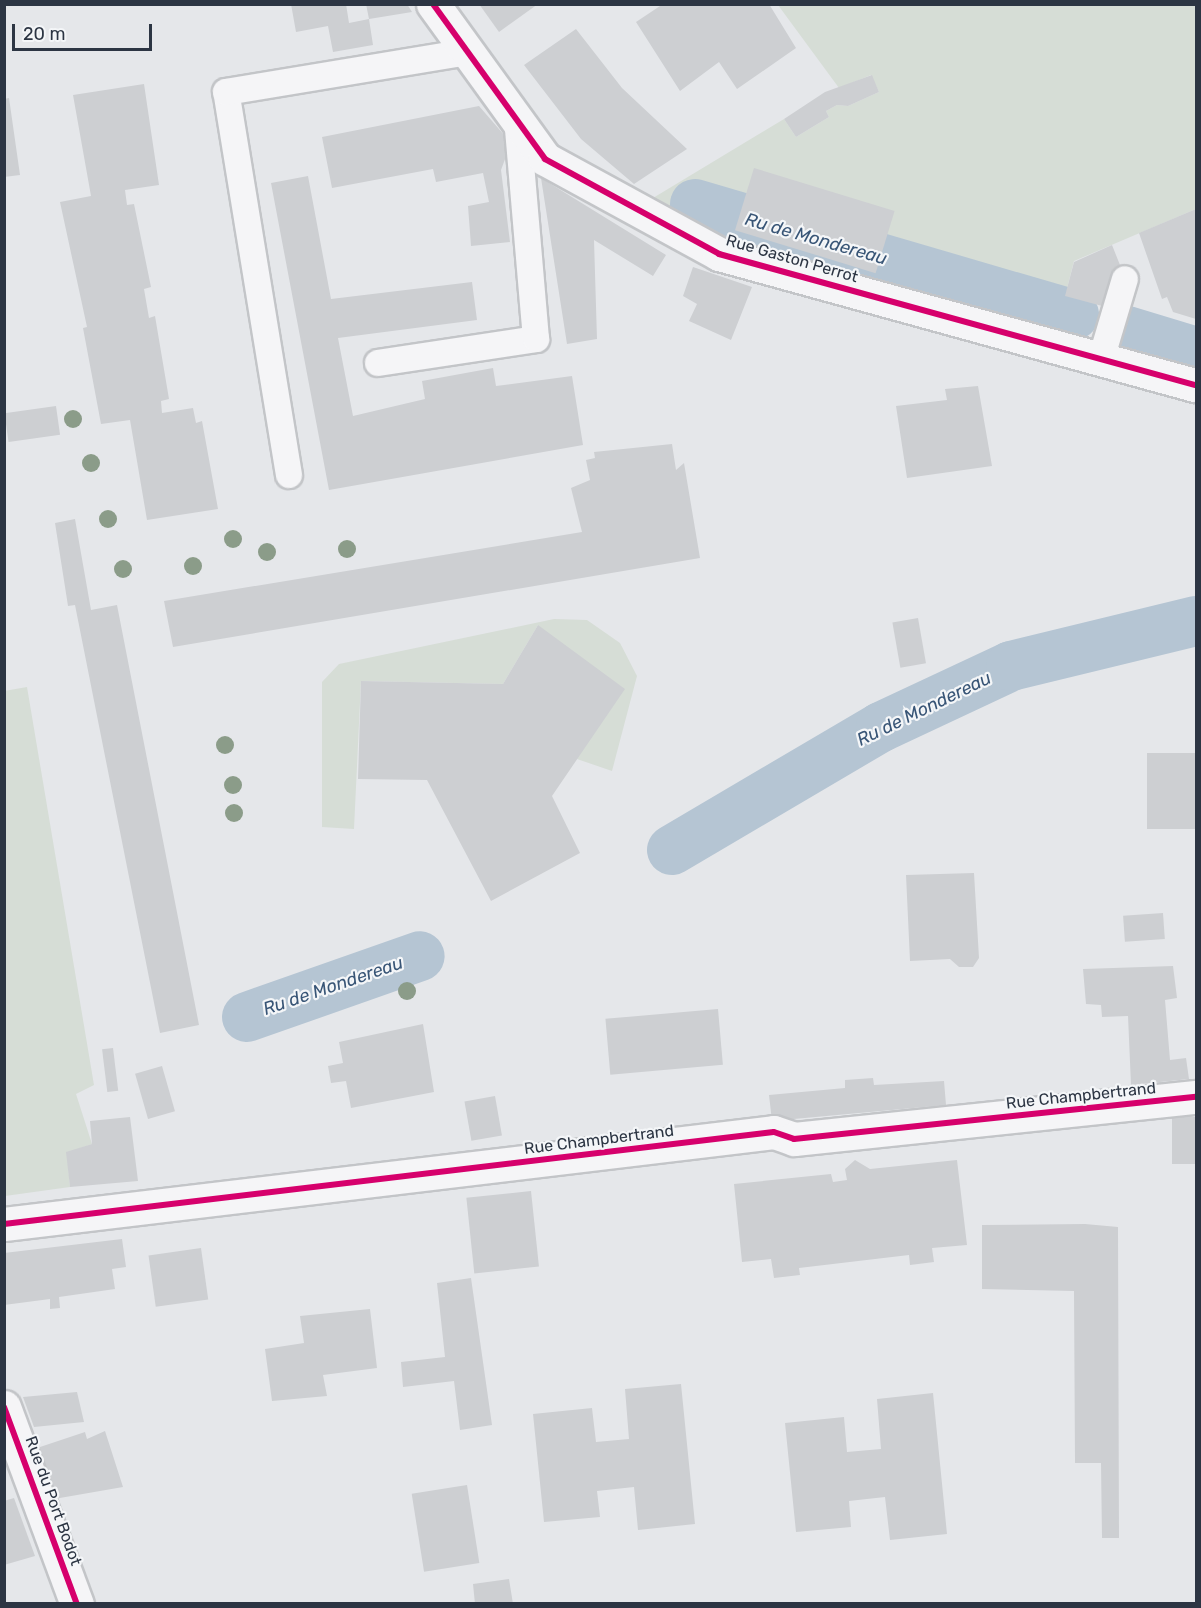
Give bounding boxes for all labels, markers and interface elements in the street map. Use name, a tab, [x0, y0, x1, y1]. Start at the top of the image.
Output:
scale bar	[15, 12, 154, 50]
text: 20 m	[23, 23, 65, 45]
water label: Ru de Mondereau	[742, 208, 890, 270]
street label: Rue Gaston Perrot	[724, 231, 860, 287]
water label: Ru de Mondereau	[853, 667, 995, 751]
water label: Ru de Mondereau	[260, 952, 406, 1020]
street label: Rue Champbertrand	[1005, 1079, 1157, 1113]
street label: Rue Champbertrand	[523, 1121, 675, 1159]
street label: Rue du Port Bodot	[21, 1434, 85, 1568]

